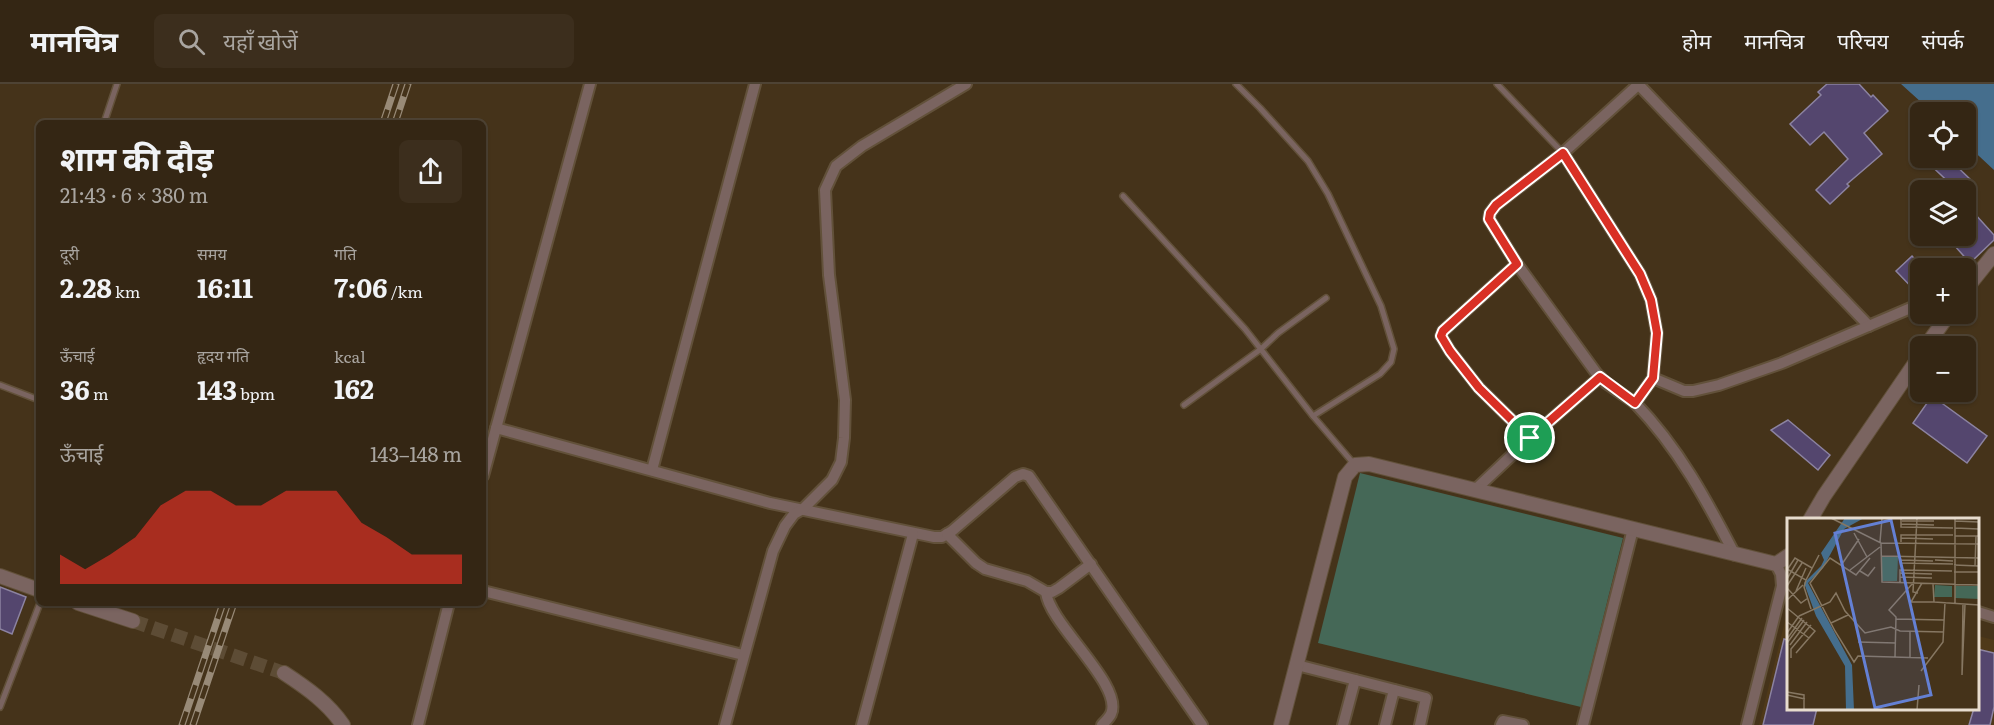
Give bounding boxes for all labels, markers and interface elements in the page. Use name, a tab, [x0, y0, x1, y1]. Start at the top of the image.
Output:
search box	[154, 14, 574, 68]
text: मानचित्र	[30, 19, 118, 61]
text: यहाँ खोजें	[223, 24, 298, 57]
text: होम	[1682, 24, 1711, 55]
text: मानचित्र	[1744, 24, 1804, 55]
text: परिचय	[1837, 24, 1889, 55]
text: संपर्क	[1922, 24, 1964, 55]
icon: search	[175, 25, 208, 58]
map controls	[1910, 102, 1976, 402]
button: locate	[1910, 102, 1976, 168]
text: शाम की दौड़	[60, 132, 214, 181]
button: share	[399, 140, 462, 203]
text: 21:43 · 6 × 380 m	[60, 179, 208, 209]
button: layers	[1910, 180, 1976, 246]
text: दूरी	[60, 241, 79, 265]
text: समय	[197, 241, 227, 265]
text: गति	[334, 241, 356, 265]
button: +	[1910, 258, 1976, 324]
text: 2.28	[60, 267, 112, 306]
text: 16:11	[197, 267, 253, 306]
text: 7:06	[334, 267, 387, 306]
text: km	[112, 279, 140, 303]
text: /km	[387, 279, 423, 303]
button: −	[1910, 336, 1976, 402]
text: ऊँचाई	[60, 343, 95, 367]
text: हृदय गति	[197, 343, 249, 367]
text: kcal	[334, 344, 366, 368]
text: 162	[334, 368, 374, 407]
text: 36	[60, 369, 90, 408]
text: 143	[197, 369, 237, 408]
text: m	[90, 381, 108, 405]
text: bpm	[237, 381, 275, 405]
pin	[1504, 412, 1555, 463]
icon: arrive	[1513, 421, 1546, 454]
text: ऊँचाई	[60, 438, 103, 468]
text: 143–148 m	[370, 438, 462, 468]
inset map	[1787, 518, 1979, 710]

